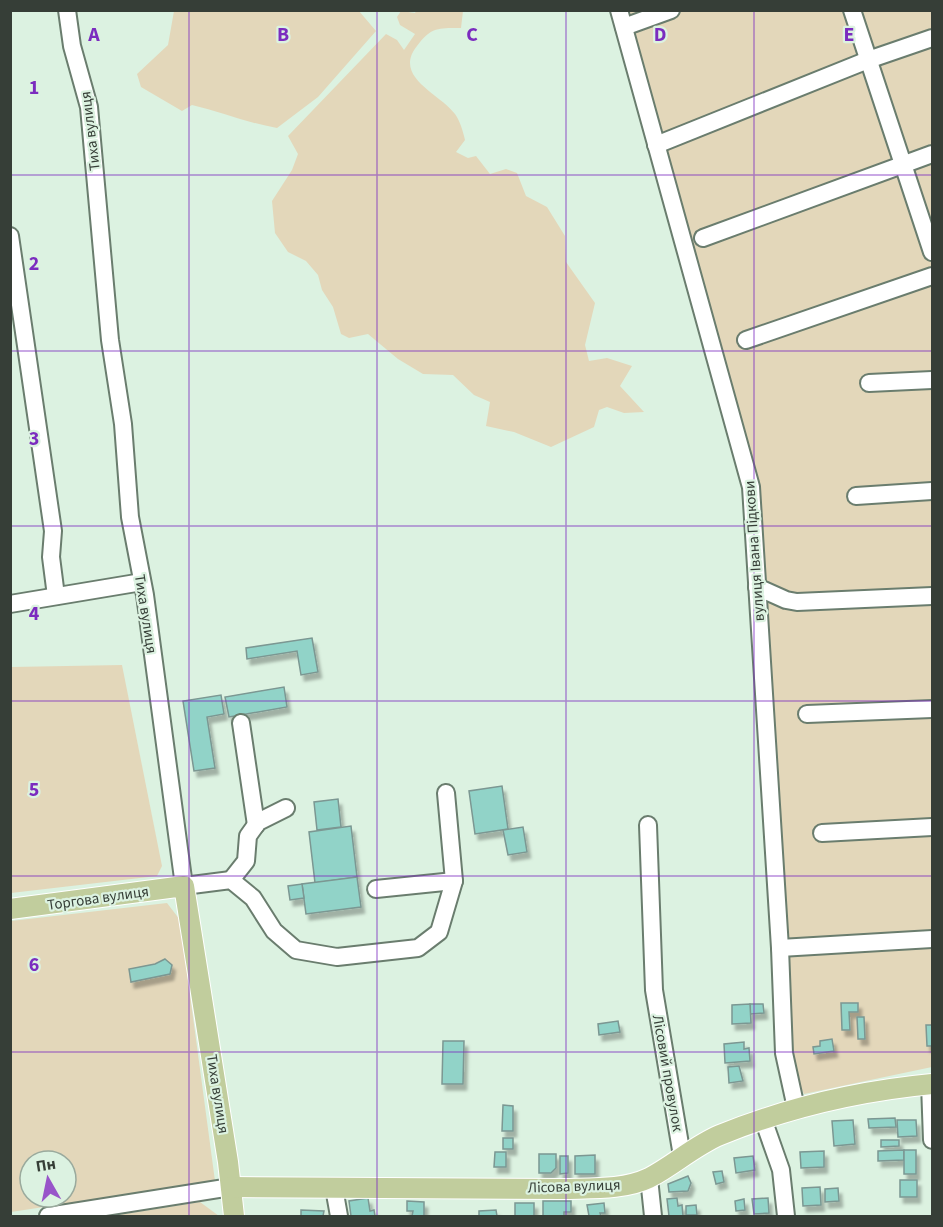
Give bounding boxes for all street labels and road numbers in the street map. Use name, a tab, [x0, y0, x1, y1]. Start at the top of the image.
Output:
street label: Тиха вулиця	[75, 90, 106, 172]
street label: вулиця Івана Підкови	[739, 480, 770, 622]
street label: Тиха вулиця	[129, 573, 162, 655]
street label: Торгова вулиця	[46, 881, 150, 916]
street label: Лісовий провулок	[647, 1013, 688, 1134]
street label: Тиха вулиця	[201, 1053, 234, 1135]
street label: Лісова вулиця	[527, 1174, 621, 1199]

